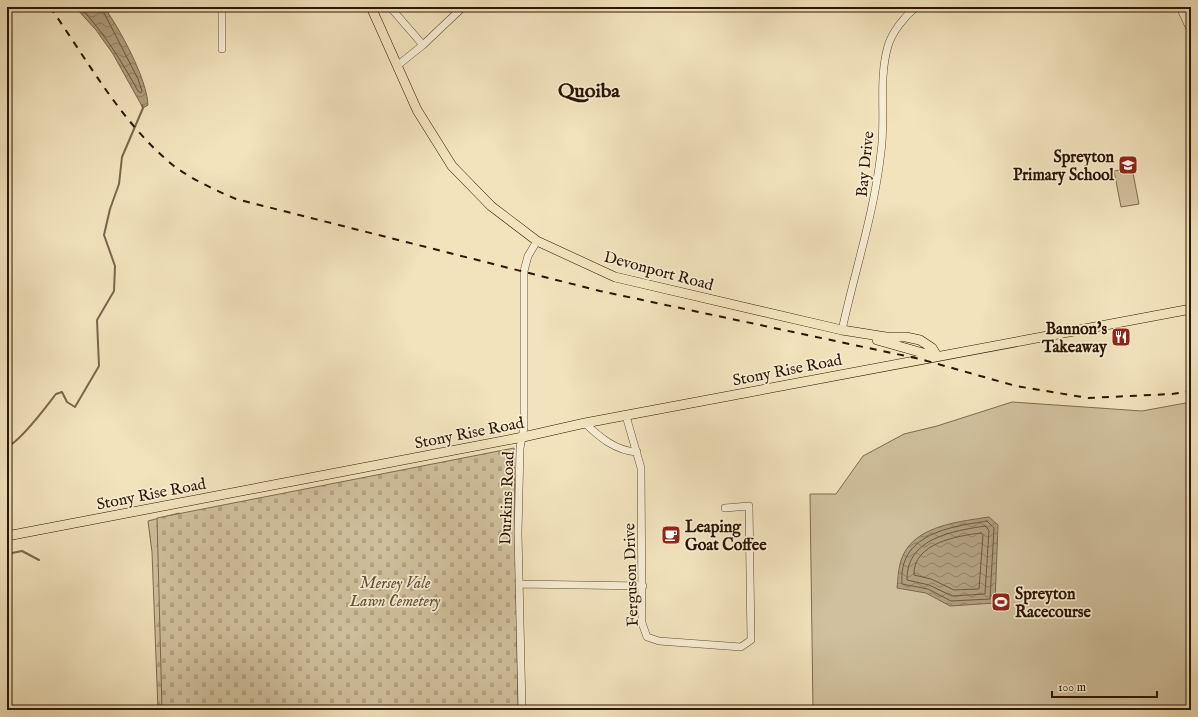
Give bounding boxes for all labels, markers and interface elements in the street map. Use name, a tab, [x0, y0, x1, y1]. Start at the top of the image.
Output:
district label: Quoiba	[558, 79, 620, 104]
street label: Bay Drive	[853, 130, 879, 198]
place label: Spreyton Primary School	[1013, 148, 1115, 186]
school or university icon: Spreyton Primary School	[1117, 154, 1139, 176]
street label: Devonport Road	[602, 248, 716, 296]
place label: Bannon's Takeaway	[1041, 320, 1108, 358]
restaurant icon: Bannon's Takeaway	[1110, 326, 1132, 348]
street label: Stony Rise Road	[731, 350, 844, 391]
street label: Stony Rise Road	[413, 413, 526, 454]
street label: Durkins Road	[496, 450, 520, 545]
street label: Stony Rise Road	[95, 474, 208, 515]
place label: Leaping Goat Coffee	[685, 518, 767, 556]
street label: Ferguson Drive	[620, 523, 644, 627]
cafe icon: Leaping Goat Coffee	[660, 524, 682, 546]
park label: Mersey Vale Lawn Cemetery	[349, 574, 441, 612]
place label: Spreyton Racecourse	[1015, 585, 1091, 623]
sports icon: Spreyton Racecourse	[990, 591, 1012, 613]
scale bar	[1052, 673, 1157, 699]
text: 100 m	[1058, 680, 1086, 695]

